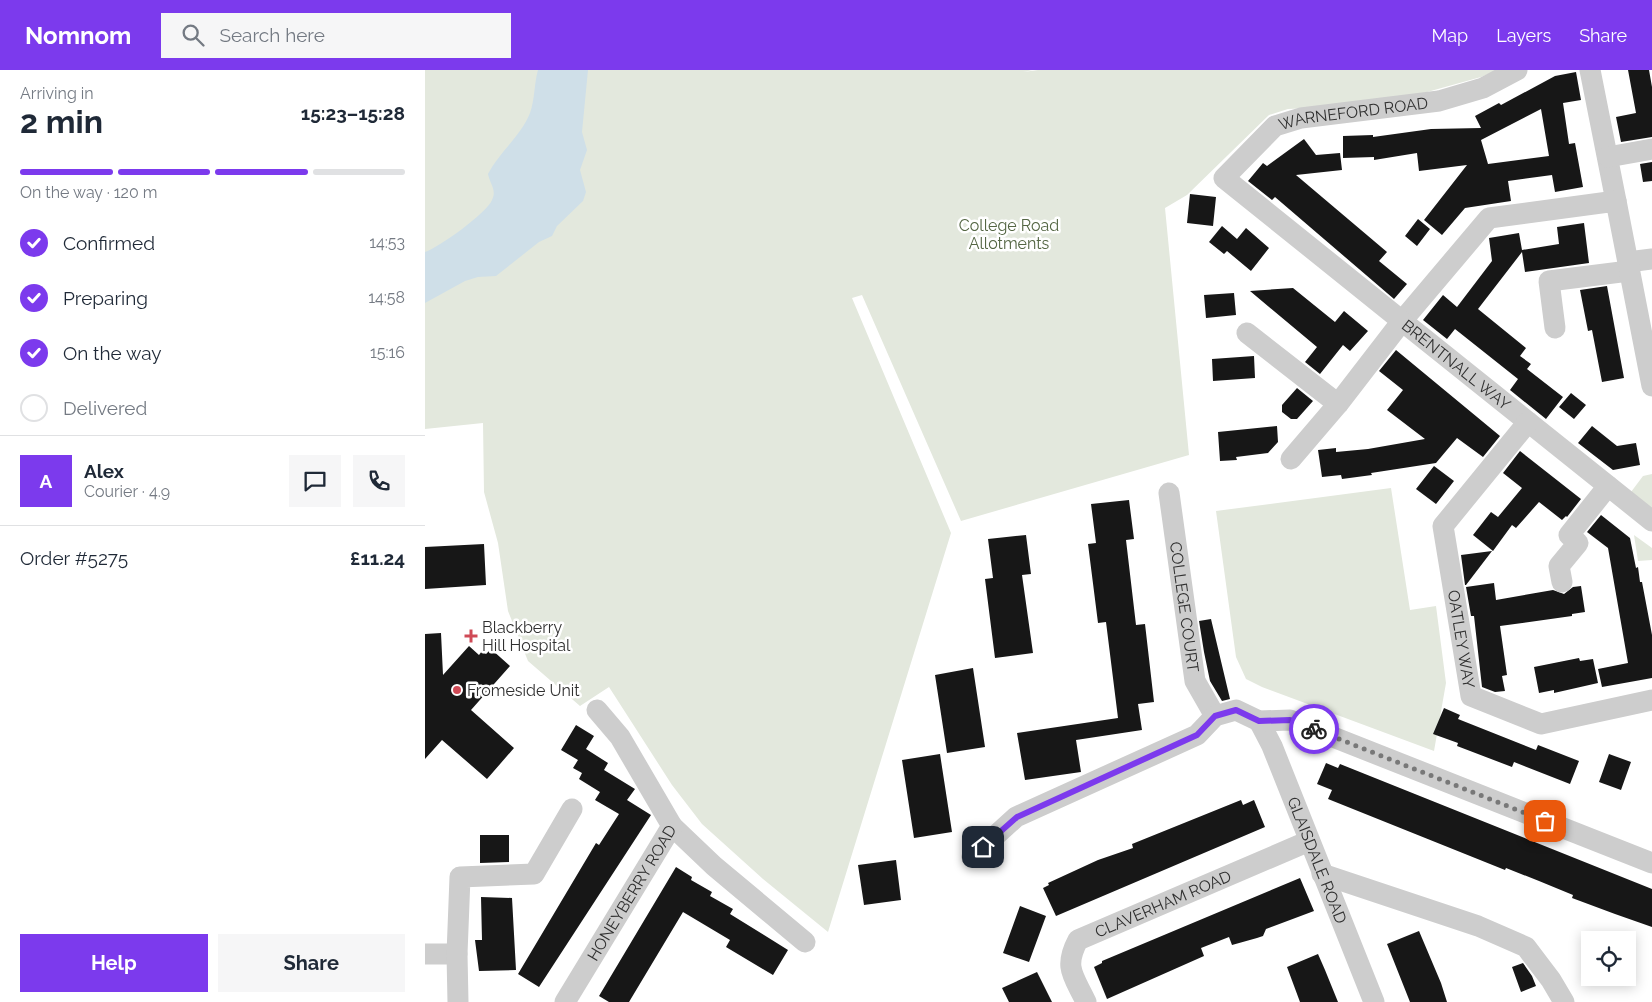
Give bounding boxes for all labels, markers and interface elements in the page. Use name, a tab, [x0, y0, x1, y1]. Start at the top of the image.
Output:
search box	[161, 13, 511, 58]
text: Nomnom	[25, 21, 131, 50]
icon: search	[179, 21, 207, 49]
text: Search here	[219, 24, 325, 46]
text: Map	[1432, 25, 1468, 46]
text: Layers	[1496, 25, 1551, 46]
text: Share	[1579, 25, 1627, 46]
text: Arriving in	[20, 84, 94, 103]
street label: WARNEFORD ROAD	[1276, 93, 1429, 134]
text: 15:23–15:28	[301, 102, 405, 124]
text: 2 min	[20, 103, 103, 140]
text: On the way · 120 m	[20, 183, 158, 202]
park label: College Road Allotments	[959, 216, 1059, 253]
icon: check	[20, 229, 48, 257]
text: Confirmed	[63, 232, 155, 254]
text: 14:53	[369, 233, 405, 252]
icon: check	[20, 284, 48, 312]
text: Preparing	[63, 287, 148, 309]
text: 14:58	[368, 288, 405, 307]
street label: BRENTNALL WAY	[1398, 315, 1515, 414]
icon: check	[20, 339, 48, 367]
text: On the way	[63, 342, 162, 364]
text: 15:16	[370, 343, 405, 362]
text: Delivered	[63, 397, 147, 419]
button: chat	[289, 455, 341, 507]
button: phone	[353, 455, 405, 507]
text: Alex	[84, 460, 124, 482]
text: A	[40, 470, 52, 492]
text: Courier · 4.9	[84, 482, 170, 501]
street label: COLLEGE COURT	[1166, 540, 1203, 674]
text: Order #5275	[20, 547, 128, 569]
text: £11.24	[350, 547, 405, 569]
street label: OATLEY WAY	[1444, 589, 1479, 690]
place label: Blackberry Hill Hospital	[482, 618, 571, 655]
marker: Blackberry Hill Hospital	[464, 629, 478, 643]
place label: Fromeside Unit	[467, 681, 580, 700]
marker: Fromeside Unit	[451, 684, 463, 696]
courier	[1289, 704, 1339, 754]
icon: bike	[1300, 715, 1328, 743]
street label: GLAISDALE ROAD	[1284, 794, 1351, 926]
pin	[1524, 800, 1566, 842]
icon: bag	[1531, 807, 1559, 835]
street label: HONEYBERRY ROAD	[583, 821, 680, 964]
pin	[962, 826, 1004, 868]
icon: home	[969, 833, 997, 861]
street label: CLAVERHAM ROAD	[1092, 866, 1234, 941]
map controls	[1581, 931, 1636, 986]
button: locate	[1581, 931, 1636, 986]
button: Help	[20, 934, 208, 992]
button: Share	[218, 934, 405, 992]

